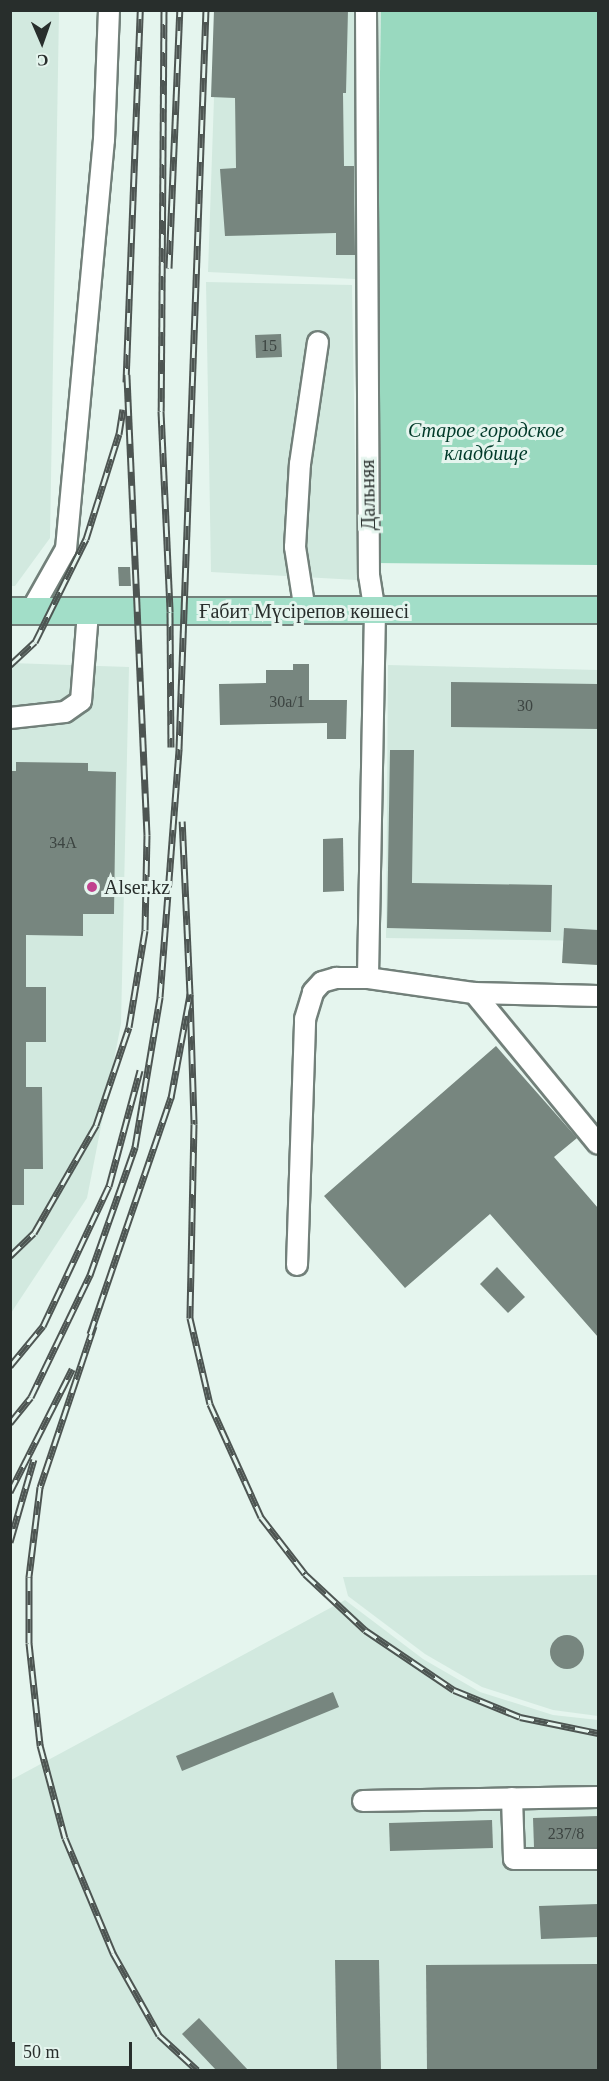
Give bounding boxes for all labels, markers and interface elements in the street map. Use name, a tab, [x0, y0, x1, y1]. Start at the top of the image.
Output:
north arrow	[12, 12, 72, 72]
text: С	[37, 52, 49, 69]
house number: 15	[261, 336, 277, 356]
park label: Старое городское кладбище	[408, 419, 564, 466]
street label: Дальняя	[355, 459, 381, 531]
street label: Ғабит Мүсірепов көшесі	[199, 599, 409, 623]
house number: 30а/1	[269, 692, 305, 712]
house number: 30	[517, 696, 533, 716]
house number: 34А	[49, 833, 77, 853]
place label: Alser.kz	[104, 875, 170, 899]
marker: Alser.kz	[85, 880, 99, 894]
house number: 237/8	[548, 1824, 584, 1844]
scale bar	[15, 2030, 135, 2068]
text: 50 m	[23, 2042, 60, 2062]

